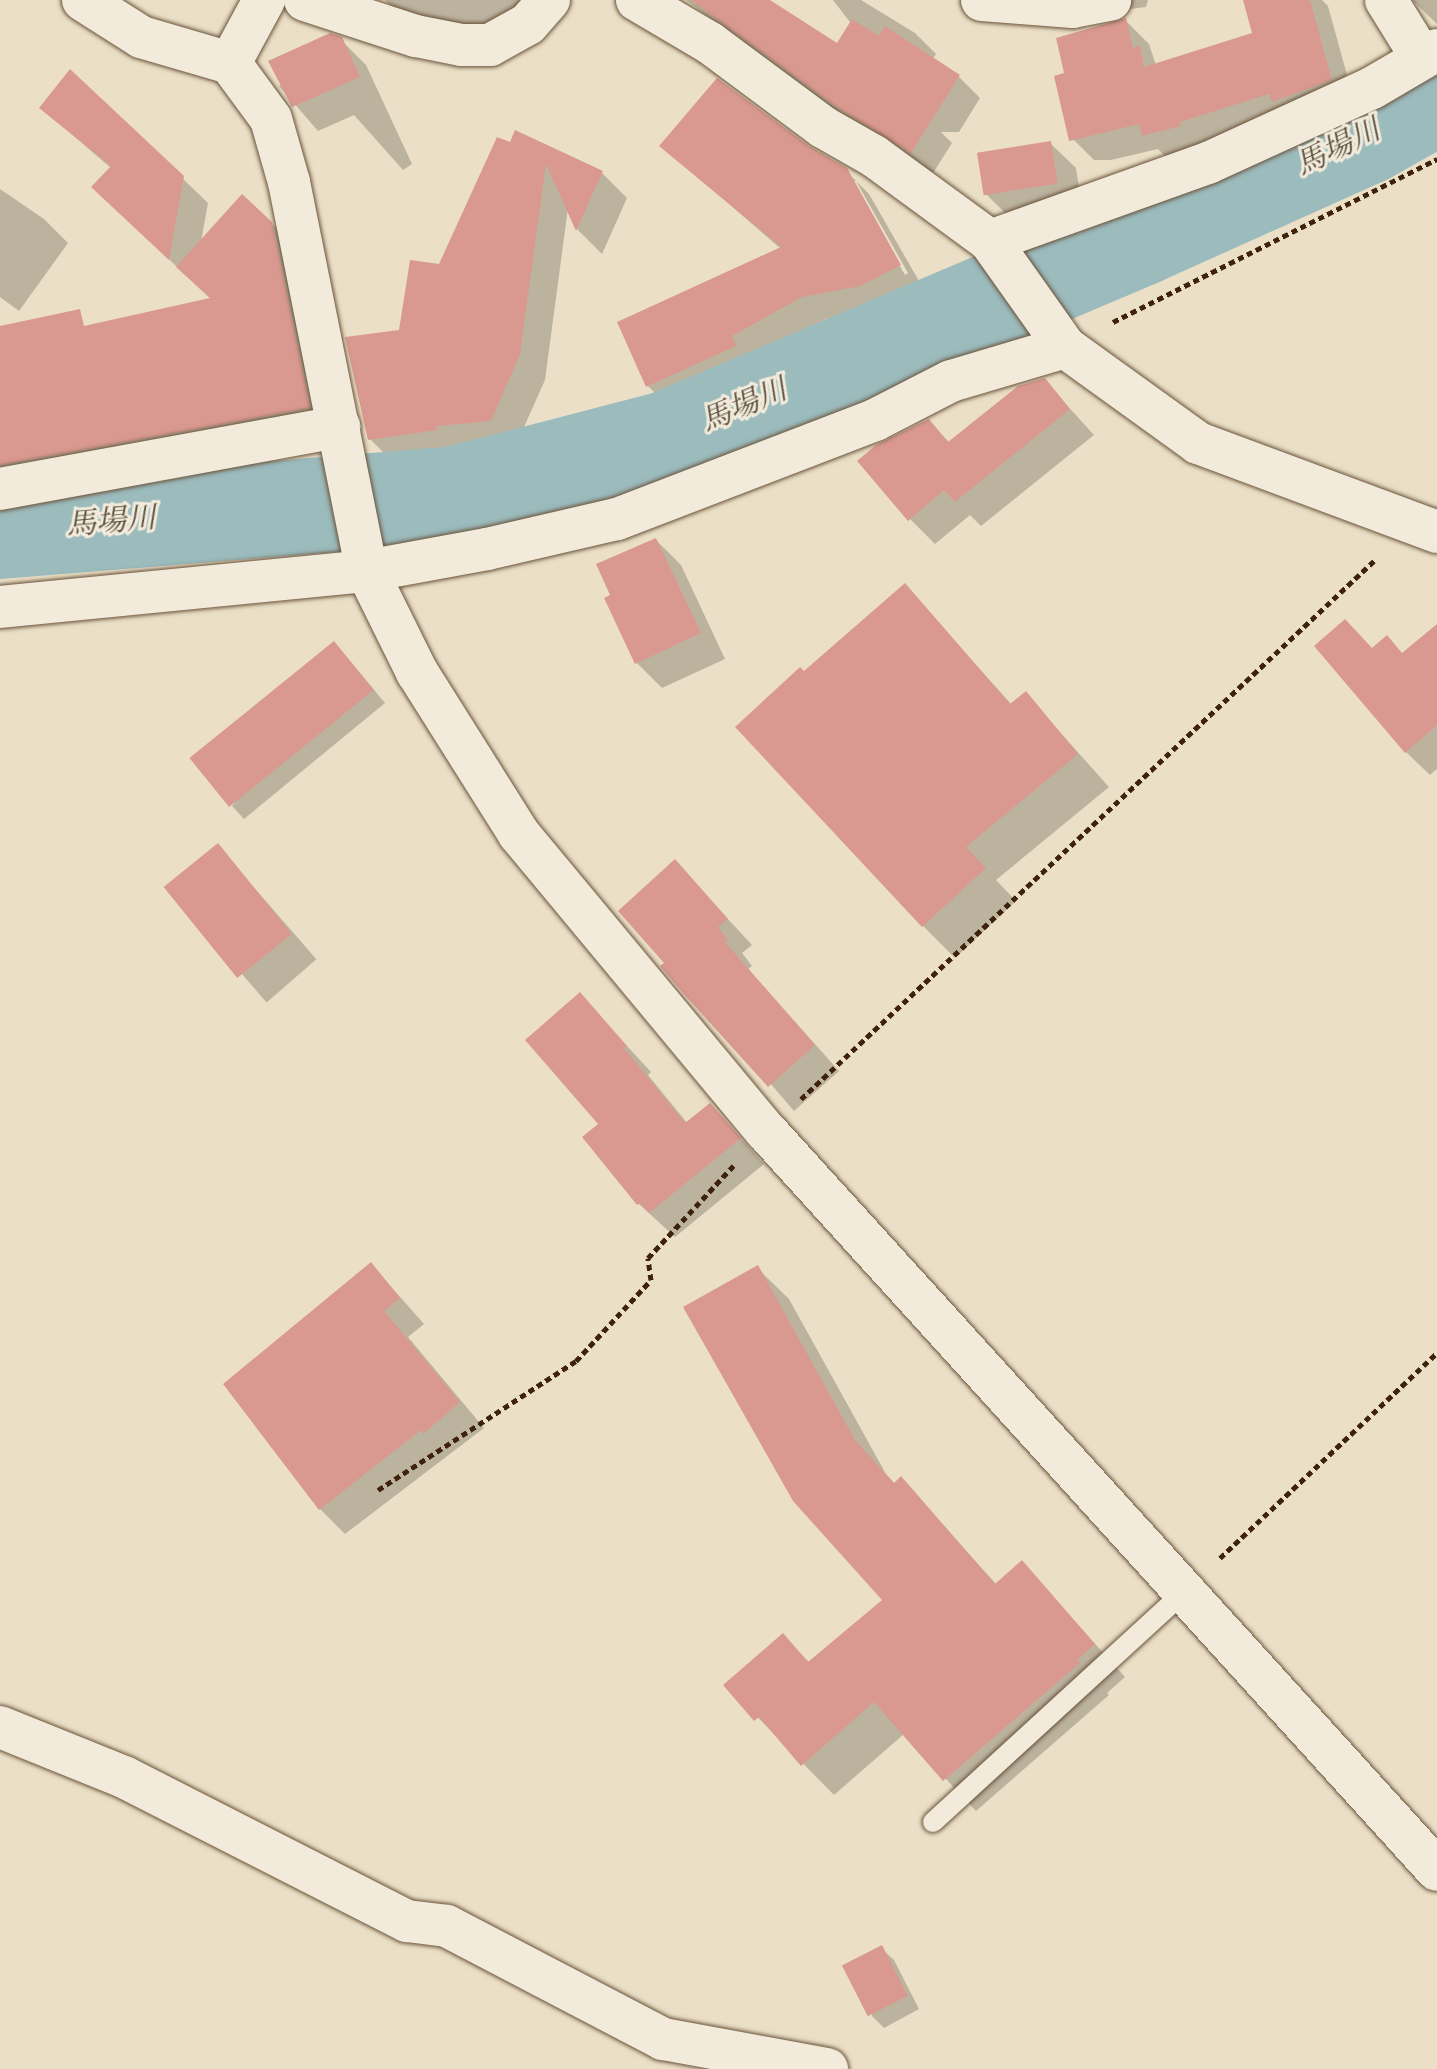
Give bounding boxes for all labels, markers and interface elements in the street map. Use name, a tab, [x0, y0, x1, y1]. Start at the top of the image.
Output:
water label: 馬場川	[1290, 112, 1386, 184]
water label: 馬場川	[696, 372, 792, 440]
water label: 馬場川	[65, 500, 157, 544]

